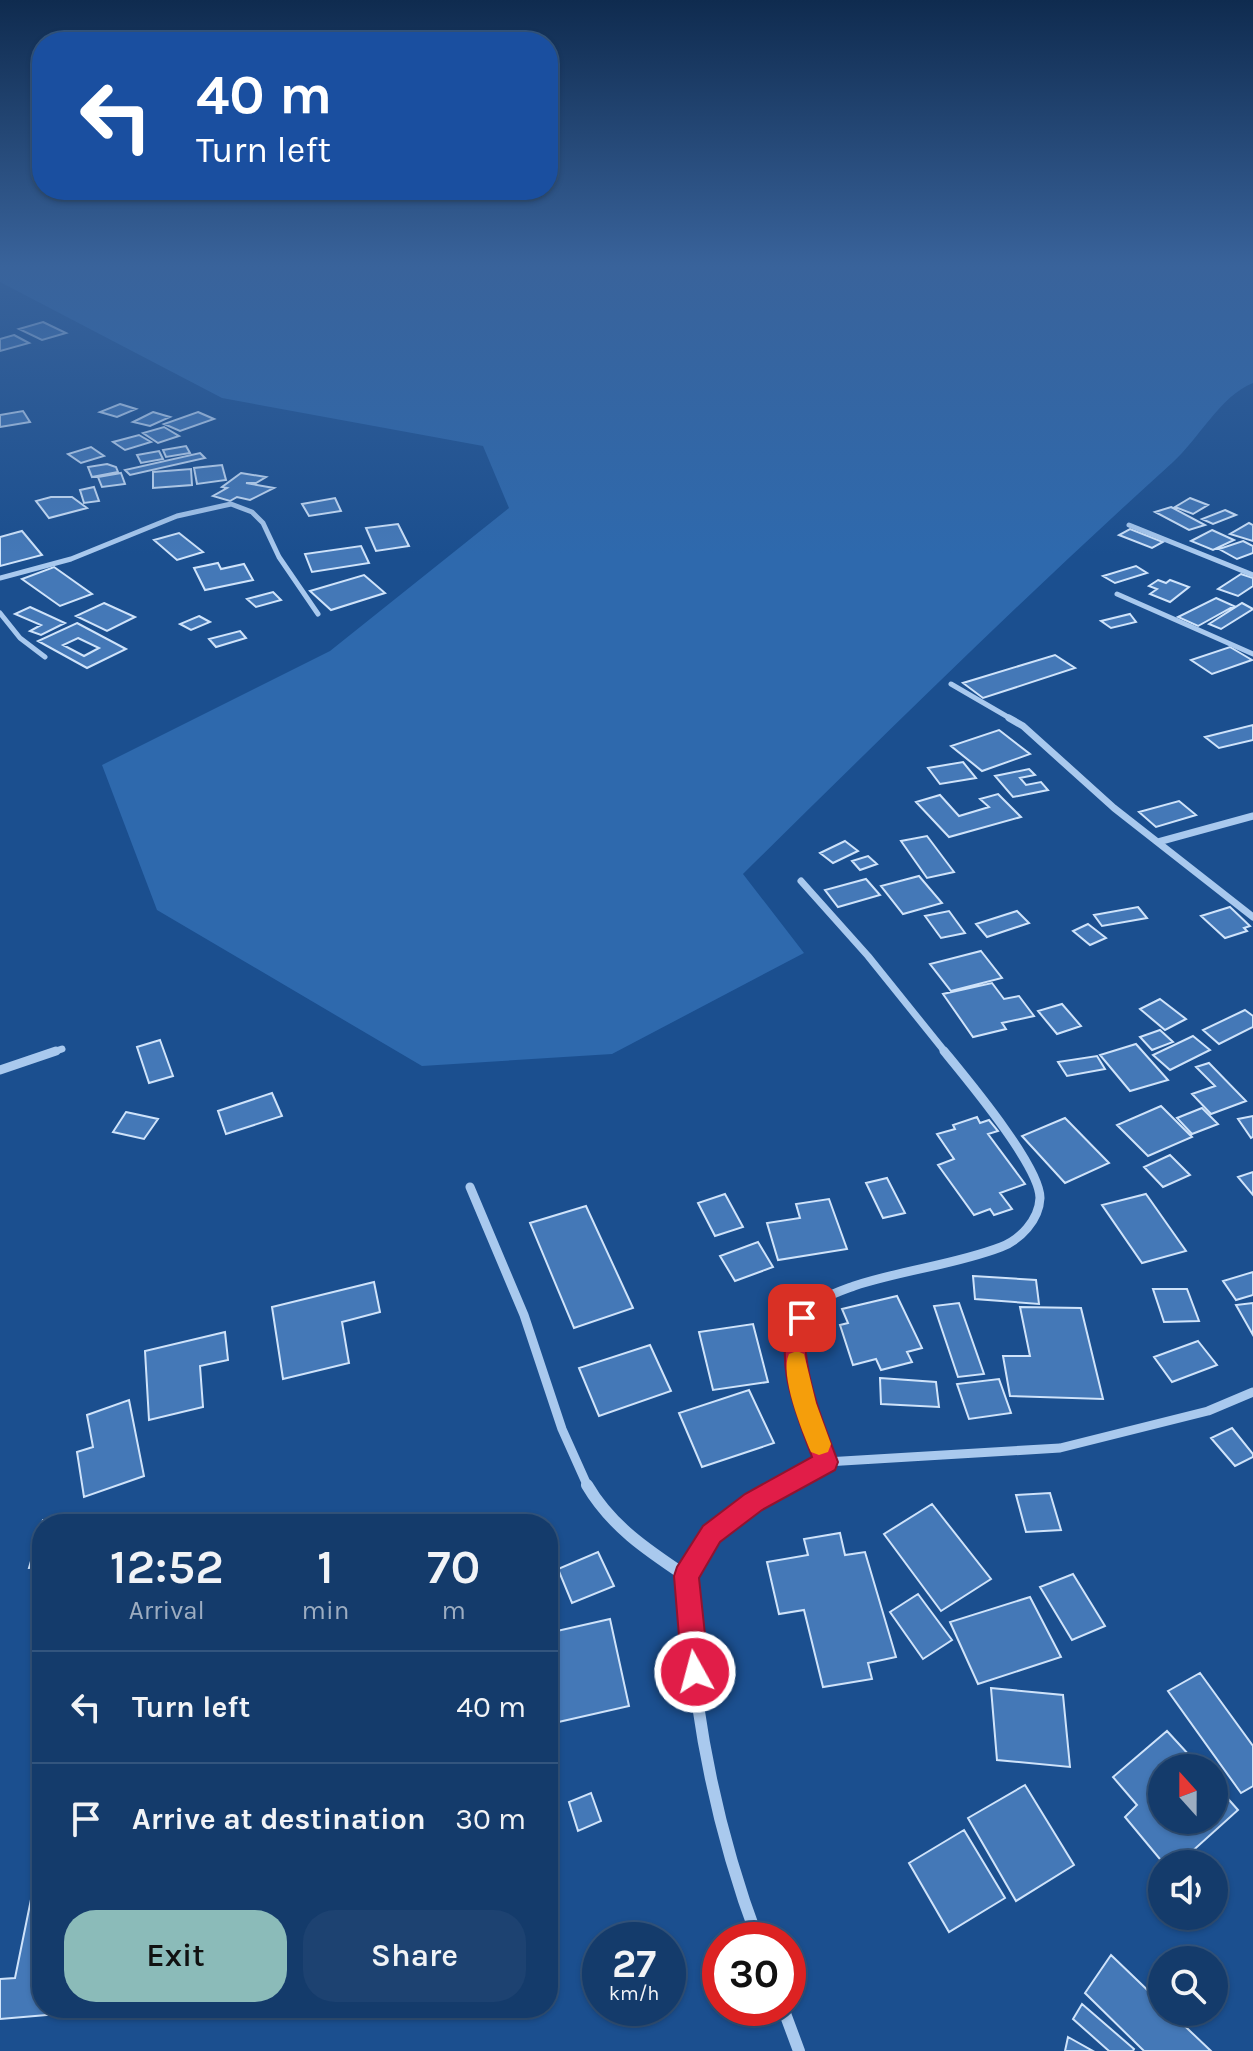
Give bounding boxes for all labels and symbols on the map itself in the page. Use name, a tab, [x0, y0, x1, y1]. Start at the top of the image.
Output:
pin	[768, 1284, 836, 1352]
position arrow	[653, 1630, 737, 1714]
north arrow	[1148, 1754, 1228, 1834]
speed limit sign: 30	[702, 1922, 806, 2026]

